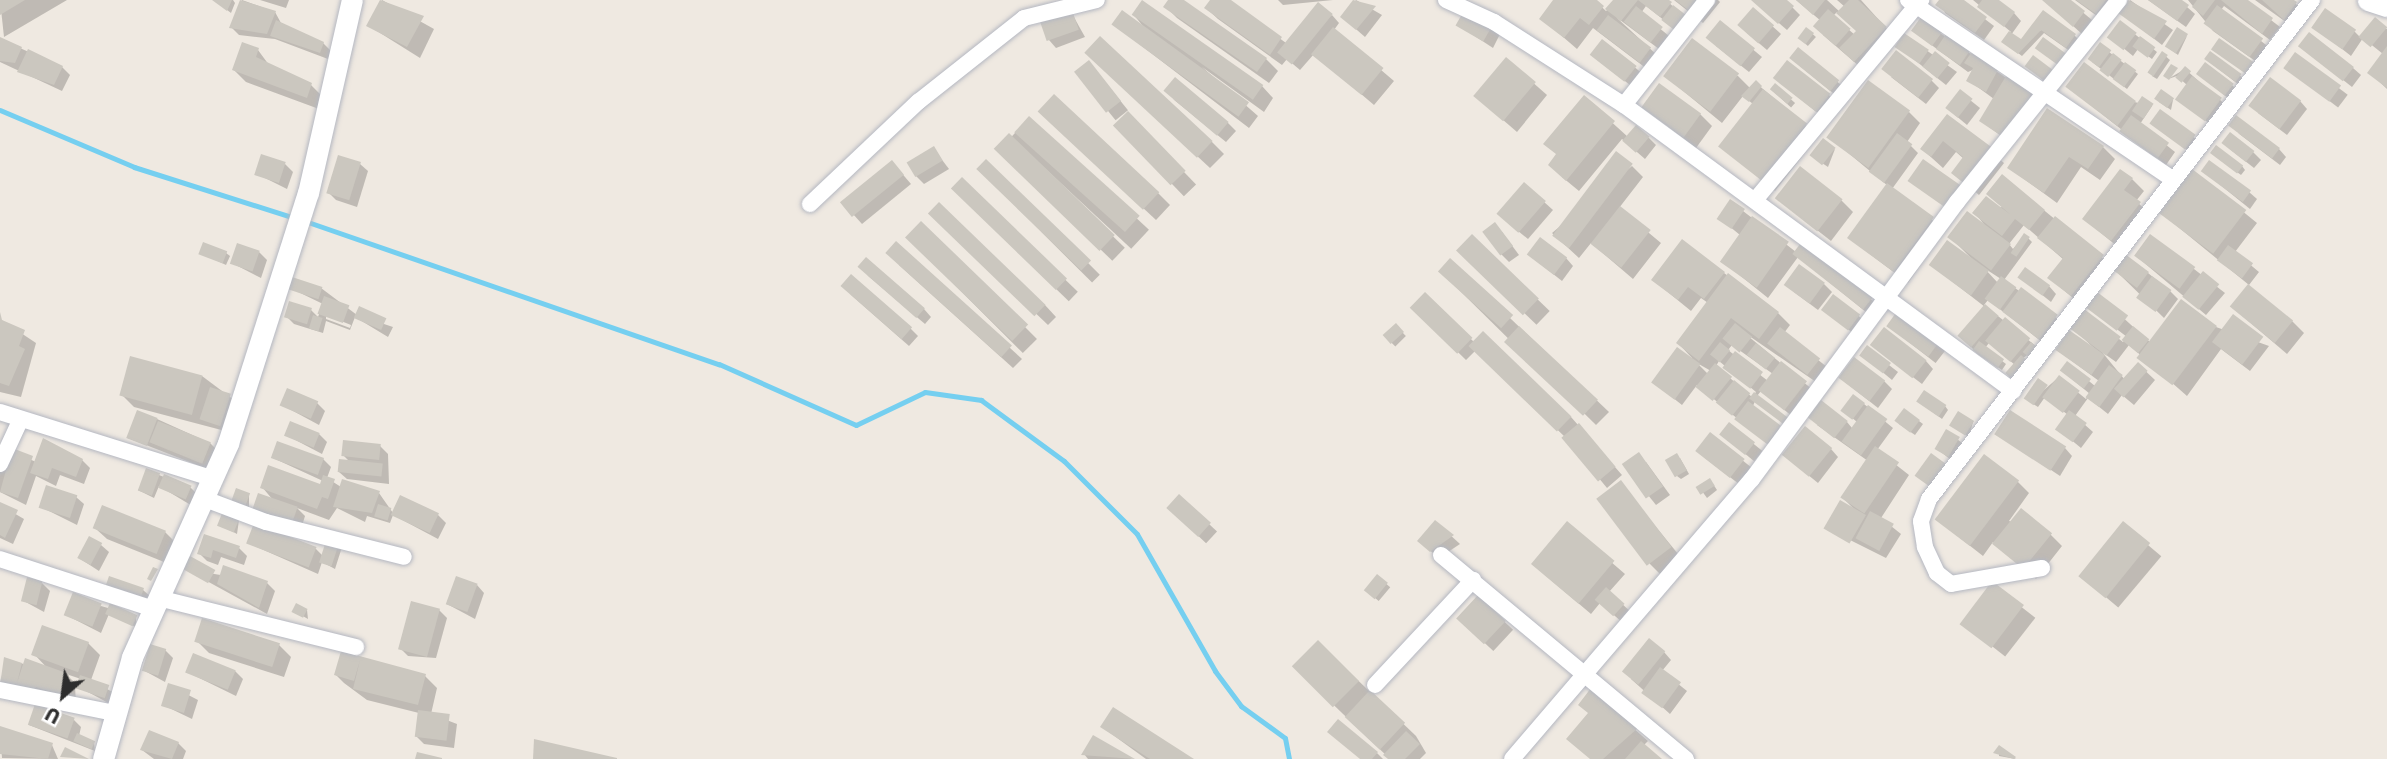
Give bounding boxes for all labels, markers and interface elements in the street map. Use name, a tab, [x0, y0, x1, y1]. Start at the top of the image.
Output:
north arrow	[28, 661, 98, 731]
text: U	[41, 700, 65, 730]

